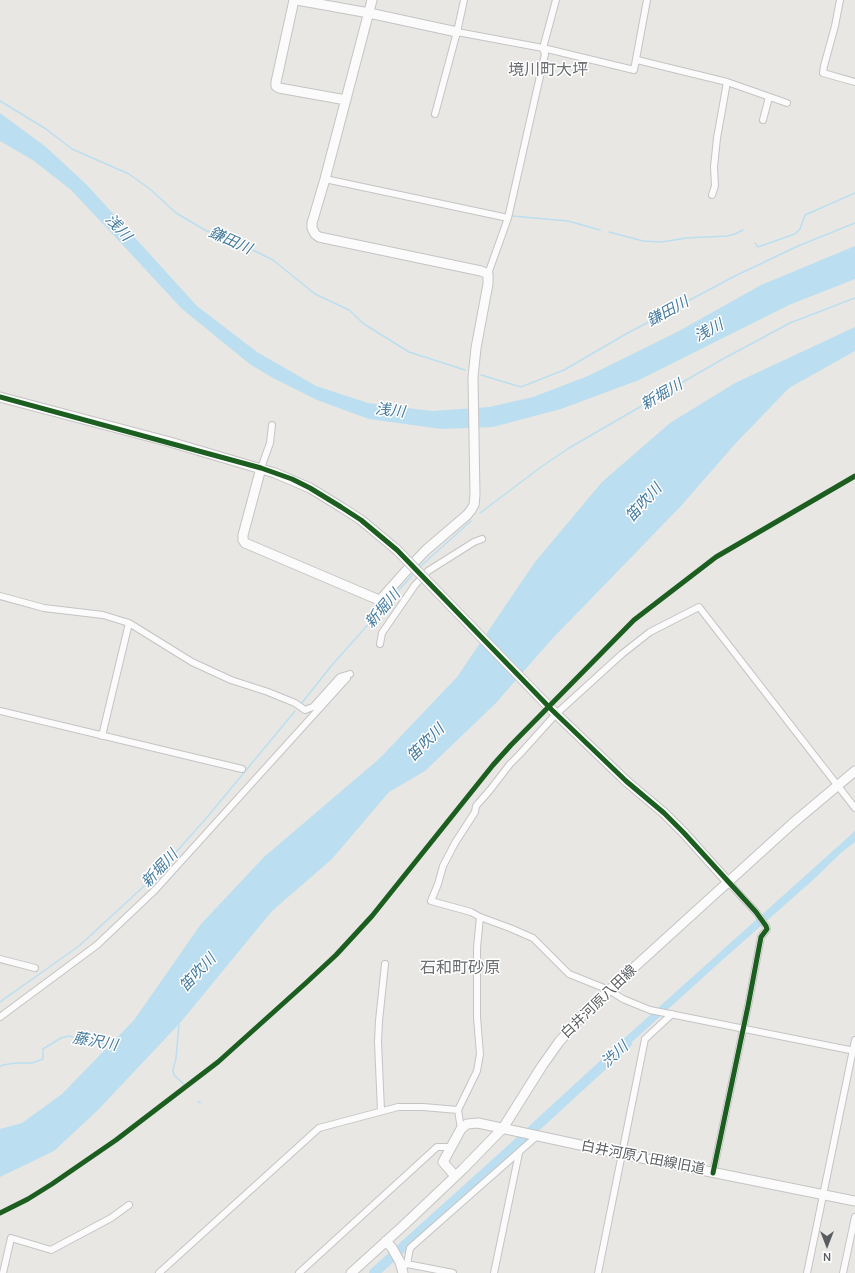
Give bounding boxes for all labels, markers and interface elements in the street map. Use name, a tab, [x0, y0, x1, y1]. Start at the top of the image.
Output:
district label: 境川町大坪	[508, 61, 588, 81]
water label: 浅川	[101, 211, 135, 245]
water label: 鎌田川	[206, 224, 254, 258]
water label: 鎌田川	[644, 293, 692, 331]
water label: 浅川	[692, 316, 726, 346]
water label: 新堀川	[638, 376, 686, 414]
water label: 浅川	[374, 400, 406, 422]
water label: 笛吹川	[622, 480, 666, 526]
water label: 新堀川	[361, 586, 405, 632]
water label: 笛吹川	[404, 721, 448, 765]
water label: 新堀川	[138, 846, 182, 892]
water label: 笛吹川	[176, 950, 220, 996]
district label: 石和町砂原	[420, 959, 500, 979]
street label: 白井河原八田線	[558, 962, 640, 1042]
water label: 藤沢川	[71, 1029, 119, 1055]
water label: 渋川	[598, 1038, 632, 1072]
street label: 白井河原八田線旧道	[580, 1138, 706, 1178]
north arrow	[807, 1225, 847, 1265]
text: N	[823, 1250, 831, 1265]

